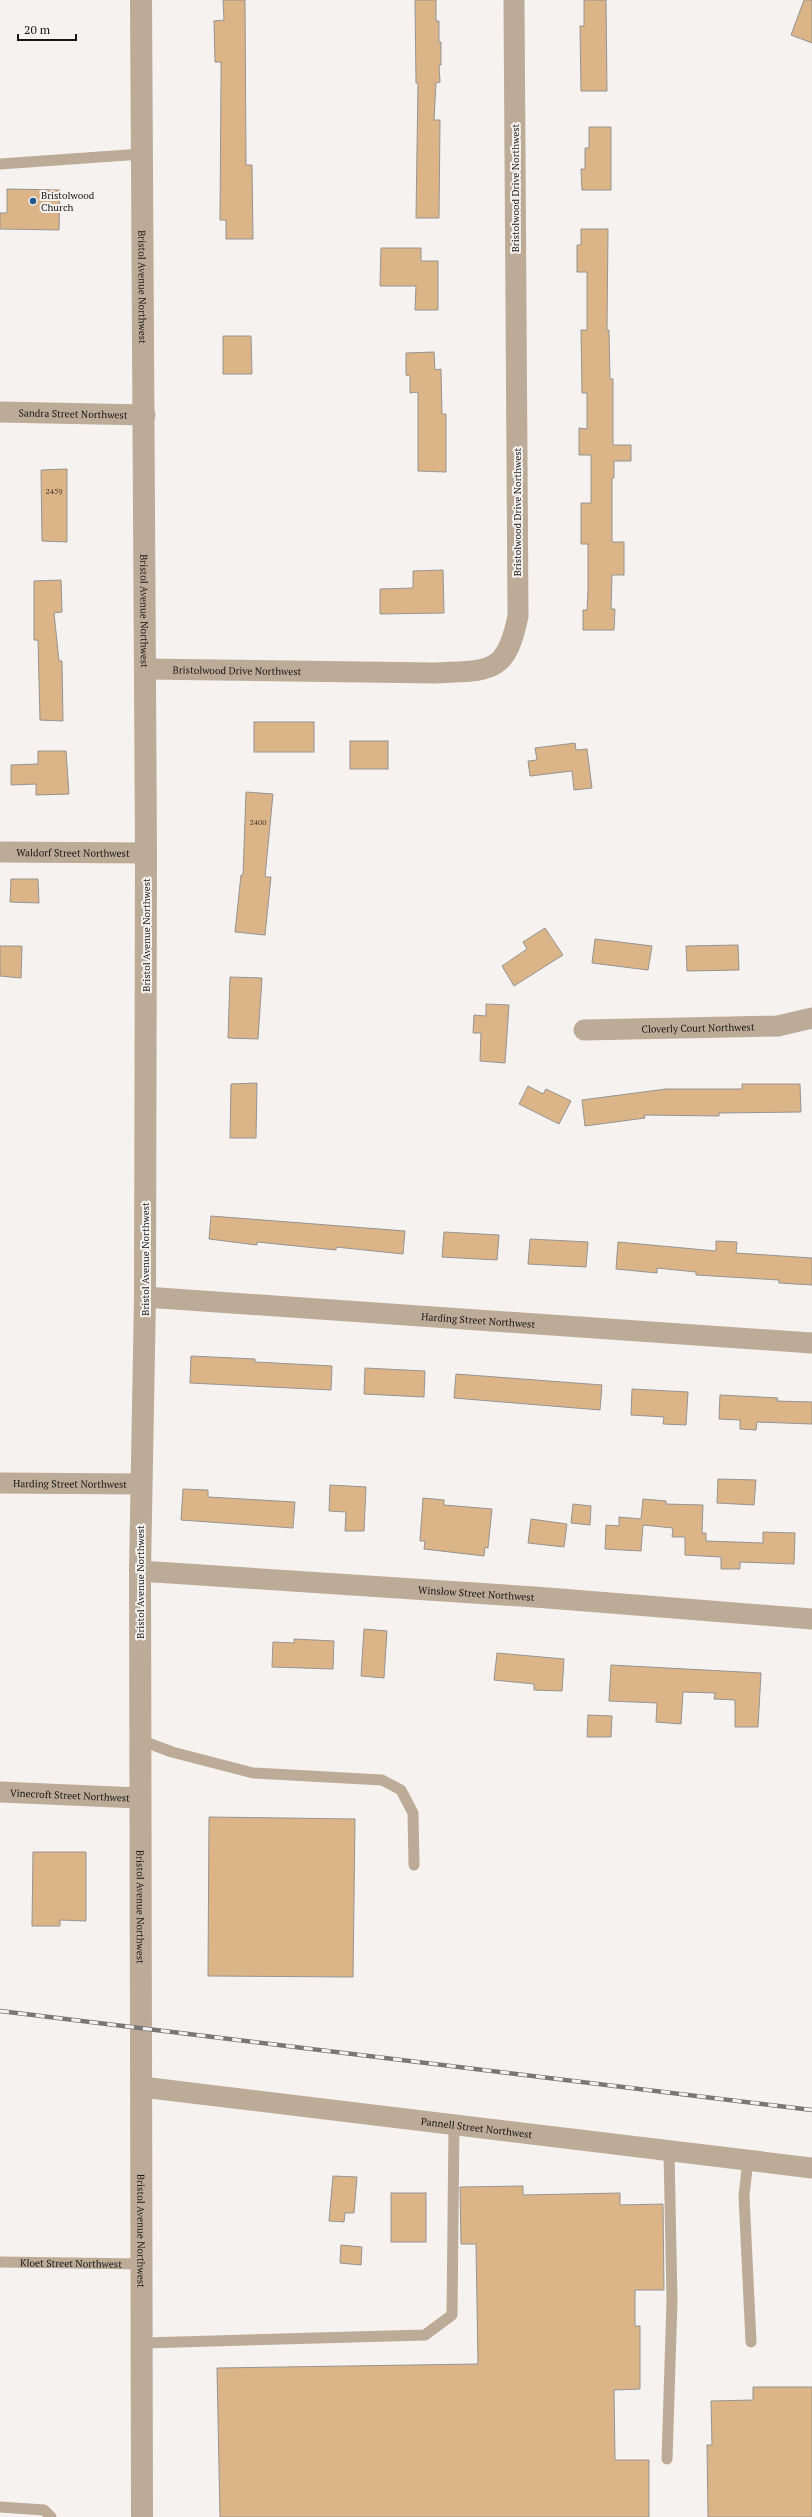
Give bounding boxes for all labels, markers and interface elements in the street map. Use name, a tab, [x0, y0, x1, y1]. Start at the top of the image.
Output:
scale bar	[18, 16, 76, 42]
text: 20 m	[24, 22, 51, 37]
street label: Bristolwood Drive Northwest	[509, 123, 522, 252]
place label: Bristolwood Church	[41, 189, 95, 214]
marker: Bristolwood Church	[28, 196, 38, 206]
street label: Bristol Avenue Northwest	[135, 230, 149, 344]
street label: Sandra Street Northwest	[18, 406, 128, 422]
street label: Bristolwood Drive Northwest	[511, 447, 524, 576]
house number: 2459	[45, 486, 63, 496]
street label: Bristol Avenue Northwest	[137, 554, 151, 668]
street label: Bristolwood Drive Northwest	[173, 663, 302, 678]
house number: 2400	[249, 817, 267, 827]
street label: Waldorf Street Northwest	[16, 846, 130, 860]
street label: Bristol Avenue Northwest	[140, 878, 153, 992]
street label: Cloverly Court Northwest	[641, 1020, 755, 1036]
street label: Bristol Avenue Northwest	[139, 1202, 152, 1316]
street label: Harding Street Northwest	[421, 1310, 536, 1331]
street label: Harding Street Northwest	[13, 1477, 127, 1491]
street label: Bristol Avenue Northwest	[134, 1525, 147, 1639]
street label: Winslow Street Northwest	[418, 1583, 535, 1604]
street label: Vinecroft Street Northwest	[10, 1786, 130, 1805]
street label: Bristol Avenue Northwest	[134, 1850, 147, 1964]
street label: Pannell Street Northwest	[420, 2115, 533, 2141]
street label: Bristol Avenue Northwest	[134, 2174, 148, 2288]
street label: Kloet Street Northwest	[20, 2256, 122, 2271]

